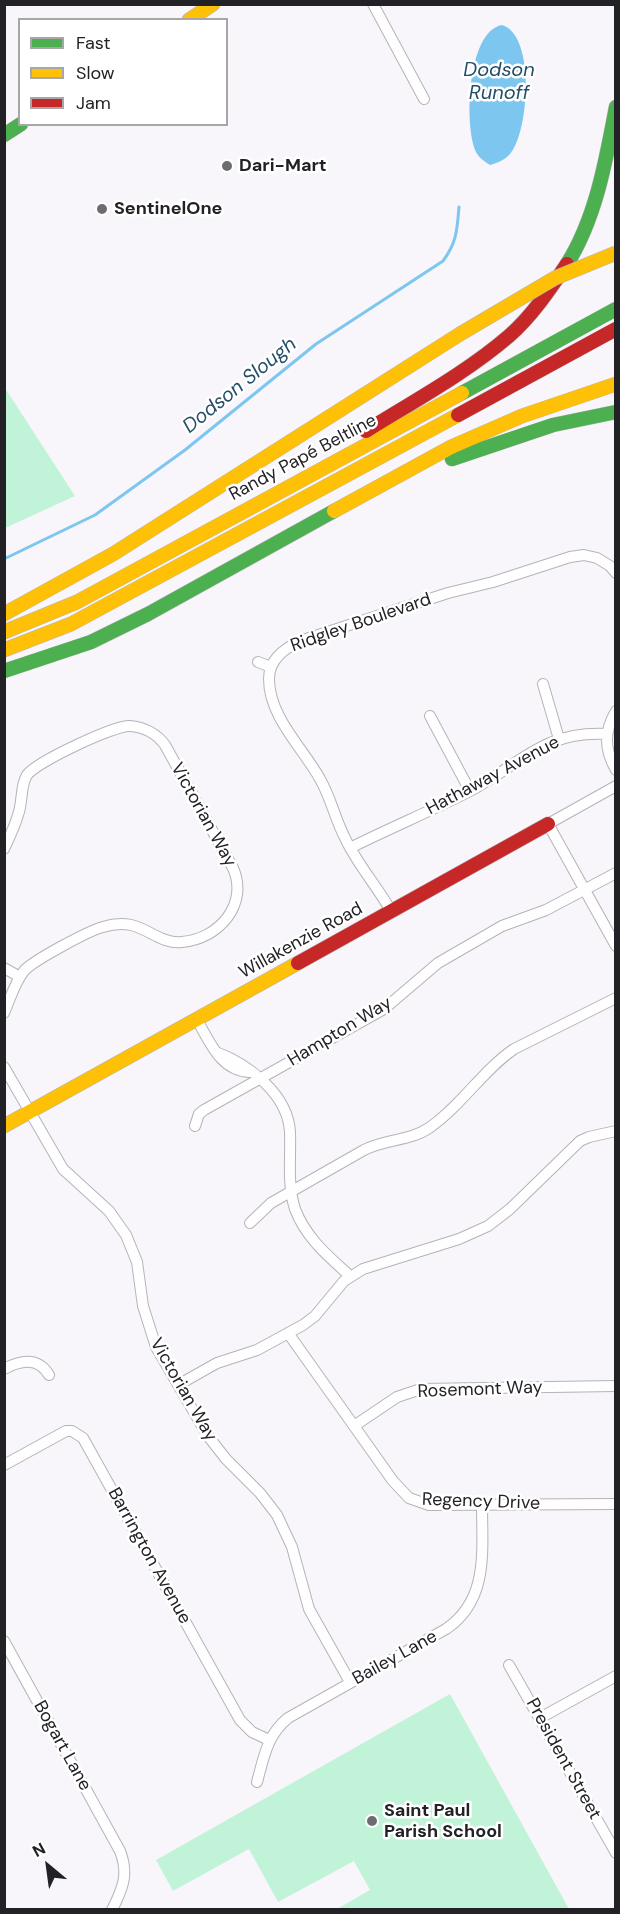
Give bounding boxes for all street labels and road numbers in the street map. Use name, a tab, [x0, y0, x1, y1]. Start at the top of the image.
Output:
street label: Randy Papé Beltline	[226, 410, 380, 506]
street label: Ridgley Boulevard	[288, 589, 434, 657]
street label: Hathaway Avenue	[423, 732, 563, 820]
street label: Victorian Way	[165, 759, 241, 871]
street label: Willakenzie Road	[235, 898, 367, 984]
street label: Hampton Way	[284, 992, 396, 1072]
street label: Victorian Way	[145, 1334, 221, 1446]
street label: Rosemont Way	[417, 1377, 543, 1403]
street label: Barrington Avenue	[103, 1484, 195, 1628]
street label: Regency Drive	[422, 1489, 540, 1515]
street label: Bailey Lane	[349, 1626, 441, 1690]
street label: President Street	[521, 1695, 605, 1823]
street label: Bogart Lane	[28, 1697, 96, 1795]

